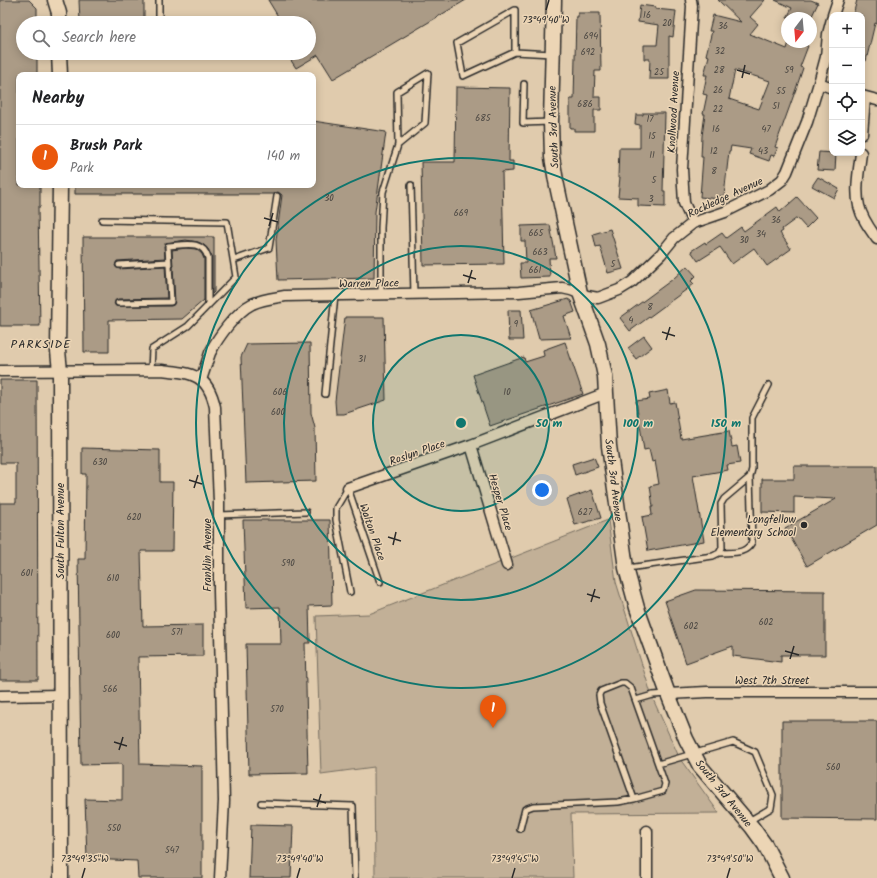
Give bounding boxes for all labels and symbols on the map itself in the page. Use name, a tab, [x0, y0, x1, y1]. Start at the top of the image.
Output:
house number: 16	[643, 8, 651, 23]
text: 73°49'40"W	[522, 12, 570, 28]
north arrow	[781, 12, 817, 48]
house number: 20	[662, 16, 672, 31]
house number: 36	[718, 19, 728, 34]
house number: 694	[584, 29, 598, 44]
house number: 32	[715, 44, 725, 59]
house number: 692	[581, 45, 595, 60]
house number: 28	[714, 63, 725, 78]
house number: 59	[784, 63, 794, 78]
house number: 25	[654, 65, 665, 80]
street label: Knollwood Avenue	[663, 70, 685, 154]
house number: 26	[713, 83, 723, 98]
house number: 55	[776, 84, 787, 99]
street label: South 3rd Avenue	[544, 85, 564, 169]
house number: 686	[577, 97, 593, 112]
house number: 51	[772, 99, 780, 114]
house number: 22	[713, 102, 723, 117]
house number: 685	[475, 111, 492, 126]
house number: 17	[647, 112, 654, 127]
house number: 16	[712, 122, 720, 137]
house number: 47	[761, 122, 771, 137]
house number: 15	[648, 129, 657, 144]
house number: 12	[710, 144, 718, 159]
house number: 43	[758, 144, 768, 159]
house number: 11	[649, 148, 655, 163]
house number: 8	[711, 164, 717, 179]
street label: Rockledge Avenue	[685, 172, 766, 223]
house number: 5	[652, 173, 658, 188]
house number: 30	[324, 191, 334, 206]
house number: 3	[648, 192, 654, 207]
house number: 669	[454, 206, 469, 221]
house number: 36	[771, 213, 781, 228]
house number: 665	[529, 226, 545, 241]
house number: 34	[756, 227, 766, 242]
house number: 30	[739, 233, 749, 248]
house number: 663	[532, 245, 548, 260]
house number: 5	[611, 257, 617, 272]
house number: 661	[529, 263, 542, 278]
street label: Warren Place	[339, 274, 399, 294]
house number: 8	[647, 300, 653, 315]
house number: 4	[629, 313, 634, 328]
house number: 9	[514, 317, 519, 332]
district label: PARKSIDE	[11, 335, 71, 354]
house number: 31	[358, 352, 366, 367]
house number: 606	[273, 385, 287, 400]
house number: 10	[503, 385, 511, 400]
house number: 600	[271, 405, 285, 420]
text: 50 m	[535, 414, 563, 433]
text: 100 m	[623, 414, 653, 433]
text: 150 m	[711, 414, 741, 433]
centre of rings	[454, 416, 468, 430]
street label: Roslyn Place	[387, 435, 448, 471]
street label: South 3rd Avenue	[599, 438, 627, 522]
house number: 630	[93, 455, 108, 470]
street label: Hesper Place	[483, 471, 517, 533]
your location	[532, 480, 552, 500]
street label: South Fulton Avenue	[52, 483, 70, 579]
street label: Walton Place	[354, 501, 390, 563]
house number: 627	[578, 505, 593, 520]
house number: 620	[127, 510, 142, 525]
place label: Longfellow Elementary School	[710, 511, 797, 542]
street label: Franklin Avenue	[199, 518, 217, 592]
marker: Longfellow Elementary School	[799, 520, 809, 530]
house number: 590	[281, 556, 295, 571]
house number: 601	[21, 566, 33, 581]
house number: 610	[107, 571, 120, 586]
house number: 602	[759, 615, 773, 630]
house number: 602	[684, 619, 698, 634]
house number: 571	[171, 625, 183, 640]
house number: 600	[106, 628, 120, 643]
street label: West 7th Street	[735, 672, 810, 690]
house number: 566	[103, 682, 117, 697]
pin: 1	[480, 695, 506, 728]
house number: 570	[270, 702, 284, 717]
street label: South 3rd Avenue	[690, 756, 756, 832]
house number: 560	[826, 760, 841, 775]
house number: 550	[107, 821, 122, 836]
house number: 547	[165, 843, 180, 858]
text: 73°49'35"W	[61, 851, 109, 867]
text: 73°49'40"W	[276, 851, 324, 867]
text: 73°49'45"W	[491, 851, 539, 867]
text: 73°49'50"W	[706, 851, 754, 867]

